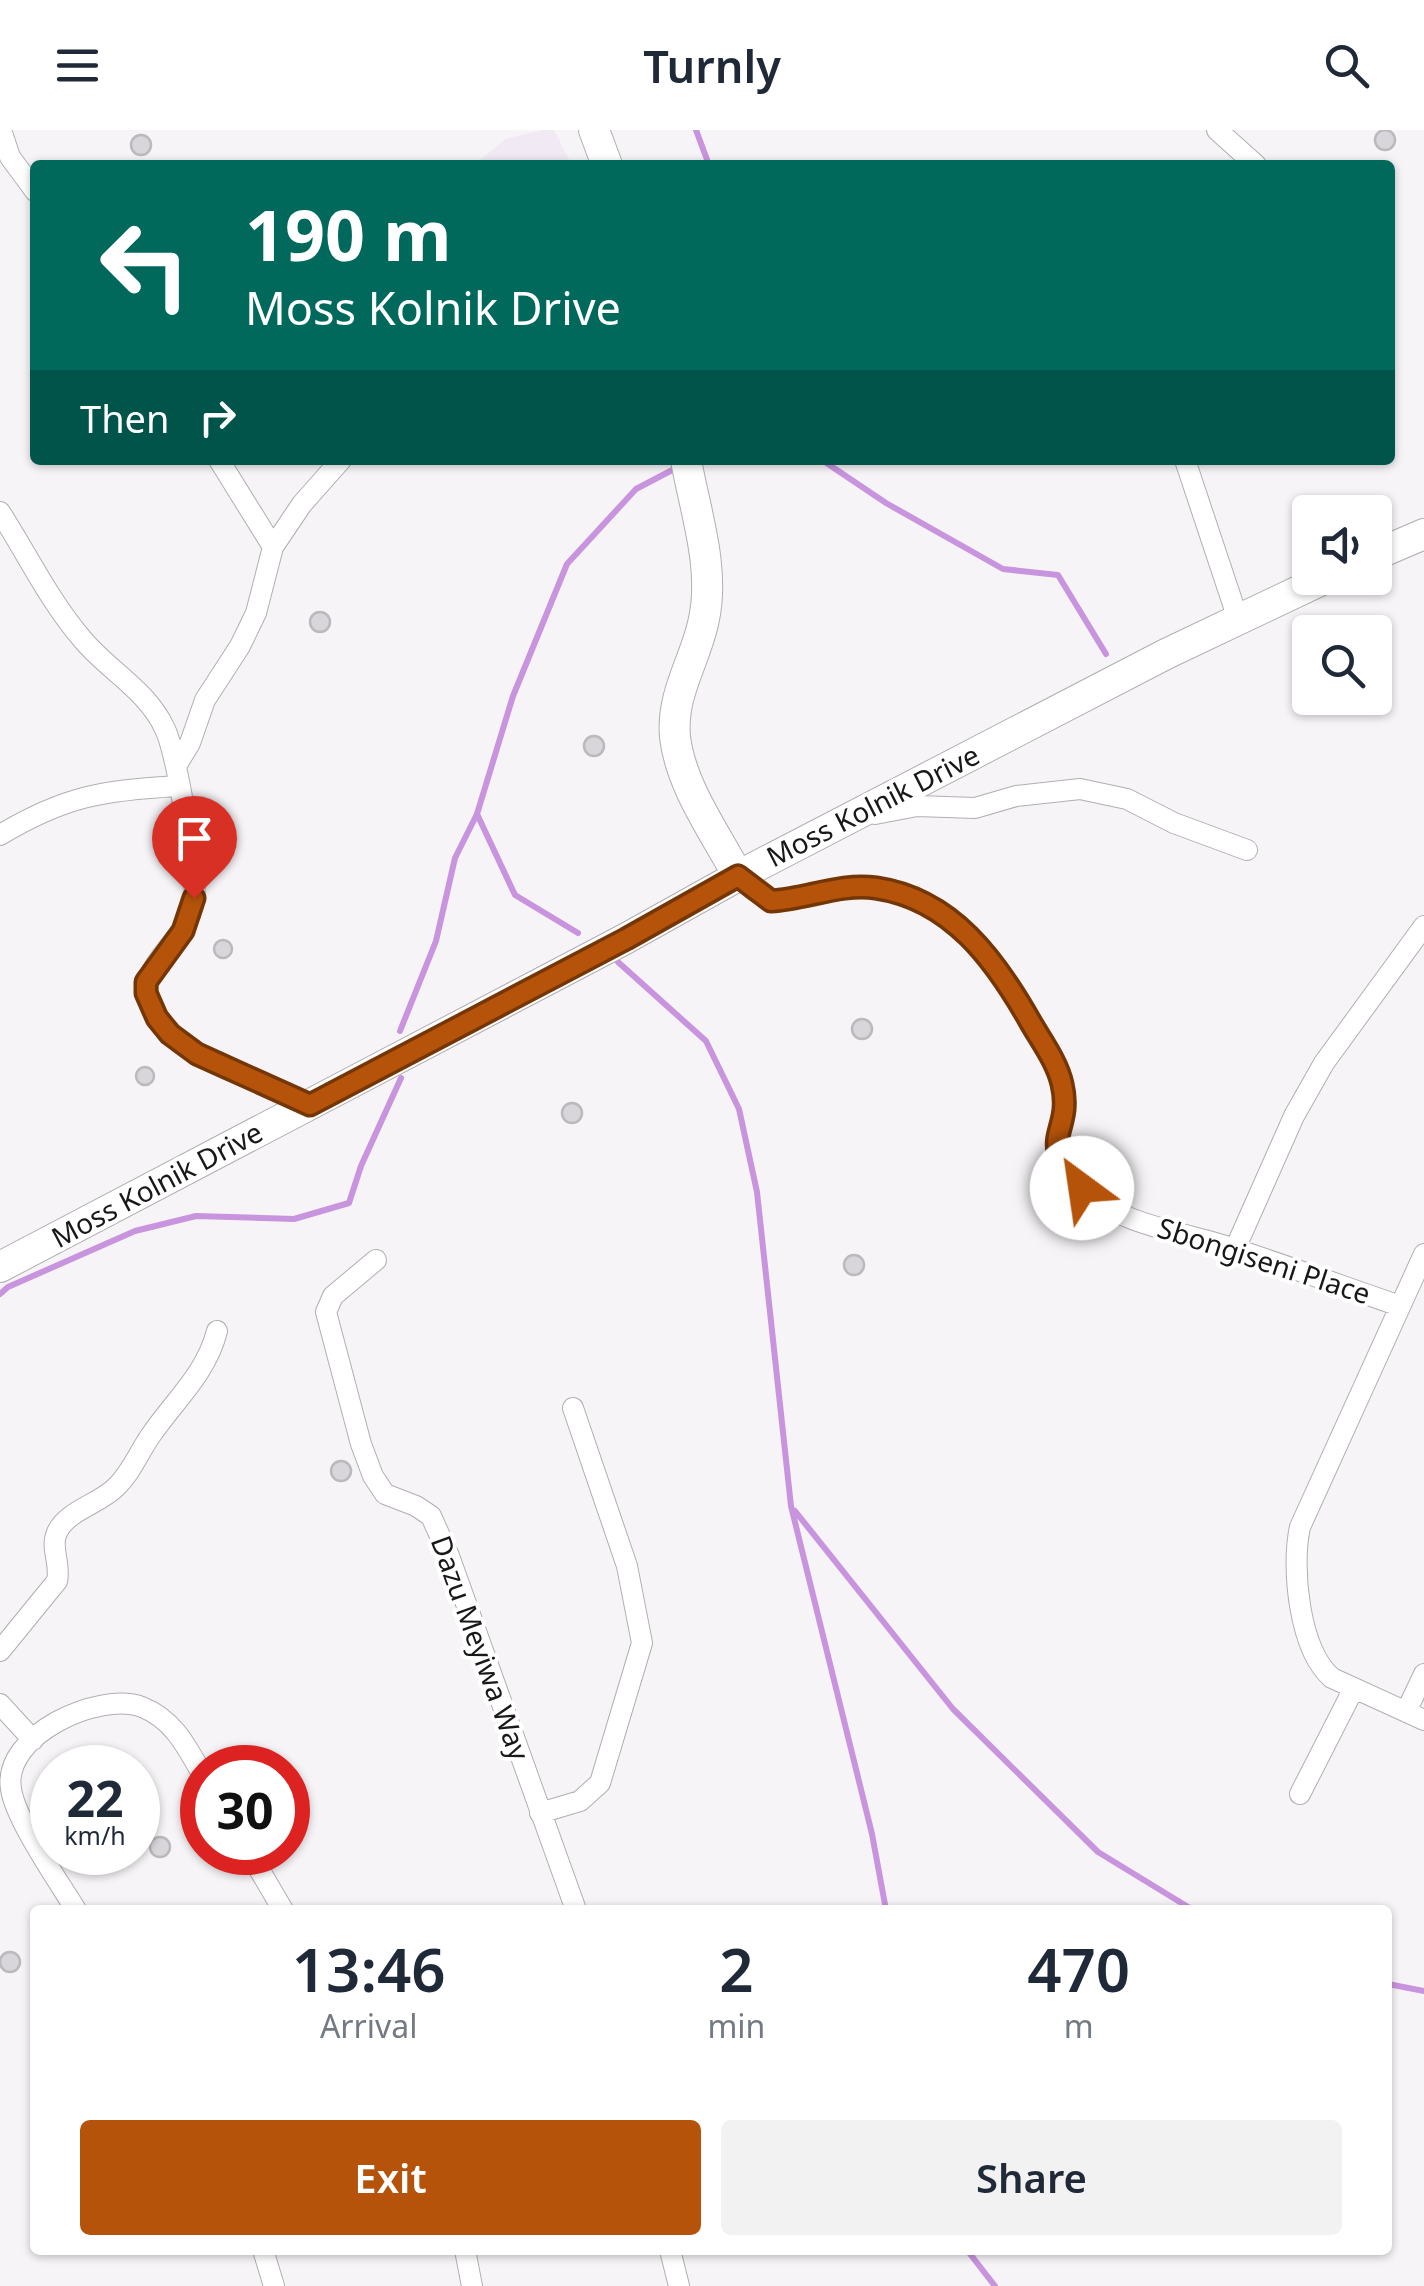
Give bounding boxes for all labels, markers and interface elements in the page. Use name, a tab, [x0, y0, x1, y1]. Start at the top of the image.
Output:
text: Turnly	[643, 35, 781, 96]
icon: menu	[50, 38, 105, 93]
icon: search	[1319, 38, 1374, 93]
text: 190 m	[245, 186, 452, 282]
icon: left	[80, 200, 210, 330]
text: Moss Kolnik Drive	[245, 277, 621, 338]
icon: right	[190, 390, 245, 445]
text: Then	[80, 392, 170, 444]
map controls	[1292, 495, 1392, 715]
button: sound	[1292, 495, 1392, 595]
button: search	[1292, 615, 1392, 715]
street label: Moss Kolnik Drive	[760, 735, 985, 875]
pin	[152, 796, 237, 899]
icon: arrive	[167, 811, 222, 866]
street label: Moss Kolnik Drive	[44, 1112, 269, 1256]
position arrow	[1030, 1136, 1134, 1240]
street label: Sbongiseni Place	[1153, 1208, 1375, 1312]
street label: Dazu Meyiwa Way	[423, 1530, 539, 1766]
speed limit sign: 30	[180, 1745, 310, 1875]
text: 22	[66, 1764, 124, 1832]
text: km/h	[64, 1818, 126, 1852]
text: 13:46	[292, 1928, 446, 2010]
text: 2	[719, 1928, 754, 2010]
text: 470	[1027, 1928, 1130, 2010]
text: Arrival	[320, 2004, 418, 2047]
text: min	[707, 2004, 765, 2047]
text: m	[1064, 2004, 1094, 2047]
button: Exit	[80, 2120, 701, 2235]
button: Share	[721, 2120, 1342, 2235]

